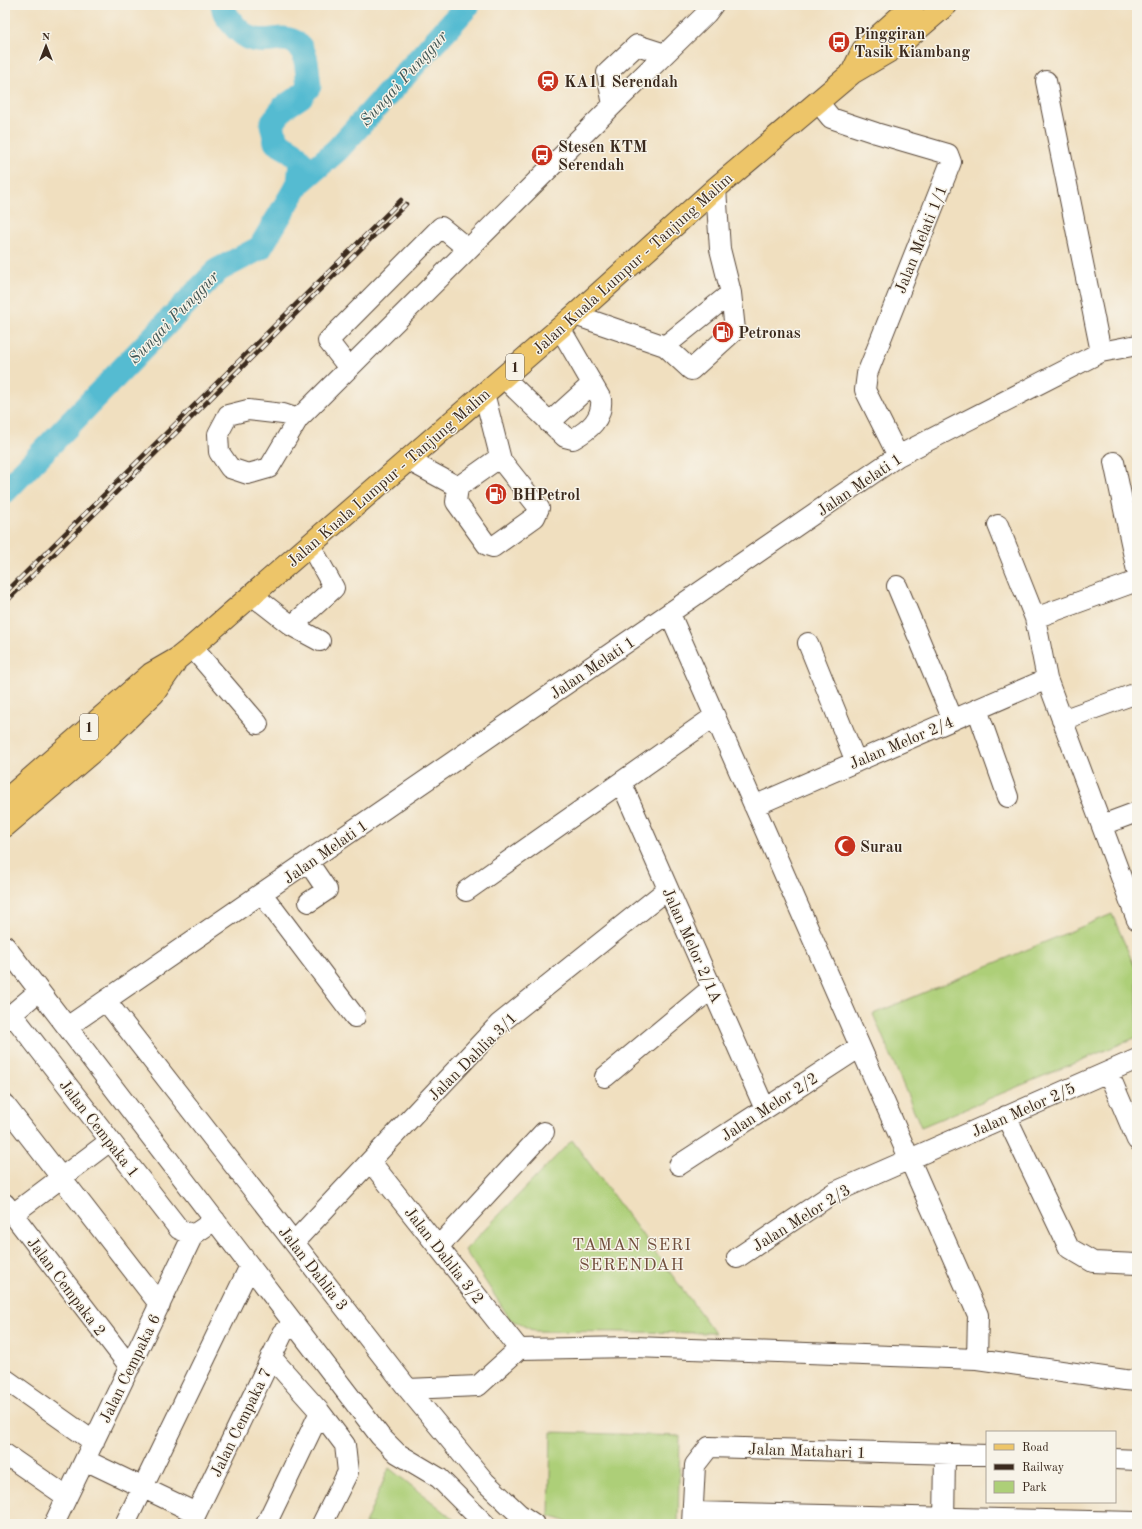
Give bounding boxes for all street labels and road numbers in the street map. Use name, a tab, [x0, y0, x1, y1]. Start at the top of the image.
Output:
street label: Jalan Kuala Lumpur - Tanjung Malim	[530, 170, 736, 358]
street label: Jalan Melati 1/1	[893, 183, 951, 296]
road number: 1	[506, 354, 524, 380]
street label: Jalan Kuala Lumpur - Tanjung Malim	[285, 386, 494, 571]
street label: Jalan Melati 1	[815, 451, 905, 520]
street label: Jalan Melati 1	[548, 634, 638, 703]
road number: 1	[80, 714, 98, 740]
street label: Jalan Melor 2/4	[847, 715, 956, 773]
street label: Jalan Melati 1	[281, 818, 371, 887]
street label: Jalan Melor 2/1A	[659, 886, 724, 1006]
street label: Jalan Dahlia 3/1	[426, 1010, 521, 1105]
street label: Jalan Melor 2/2	[719, 1071, 821, 1145]
street label: Jalan Cempaka 1	[56, 1077, 141, 1181]
street label: Jalan Melor 2/5	[970, 1081, 1078, 1141]
street label: Jalan Melor 2/3	[750, 1182, 854, 1255]
street label: Jalan Dahlia 3/2	[401, 1205, 486, 1308]
street label: Jalan Dahlia 3	[275, 1224, 350, 1314]
street label: Jalan Cempaka 2	[23, 1235, 108, 1339]
street label: Jalan Cempaka 6	[98, 1312, 164, 1426]
street label: Jalan Cempaka 7	[209, 1366, 275, 1480]
street label: Jalan Matahari 1	[748, 1442, 866, 1462]

